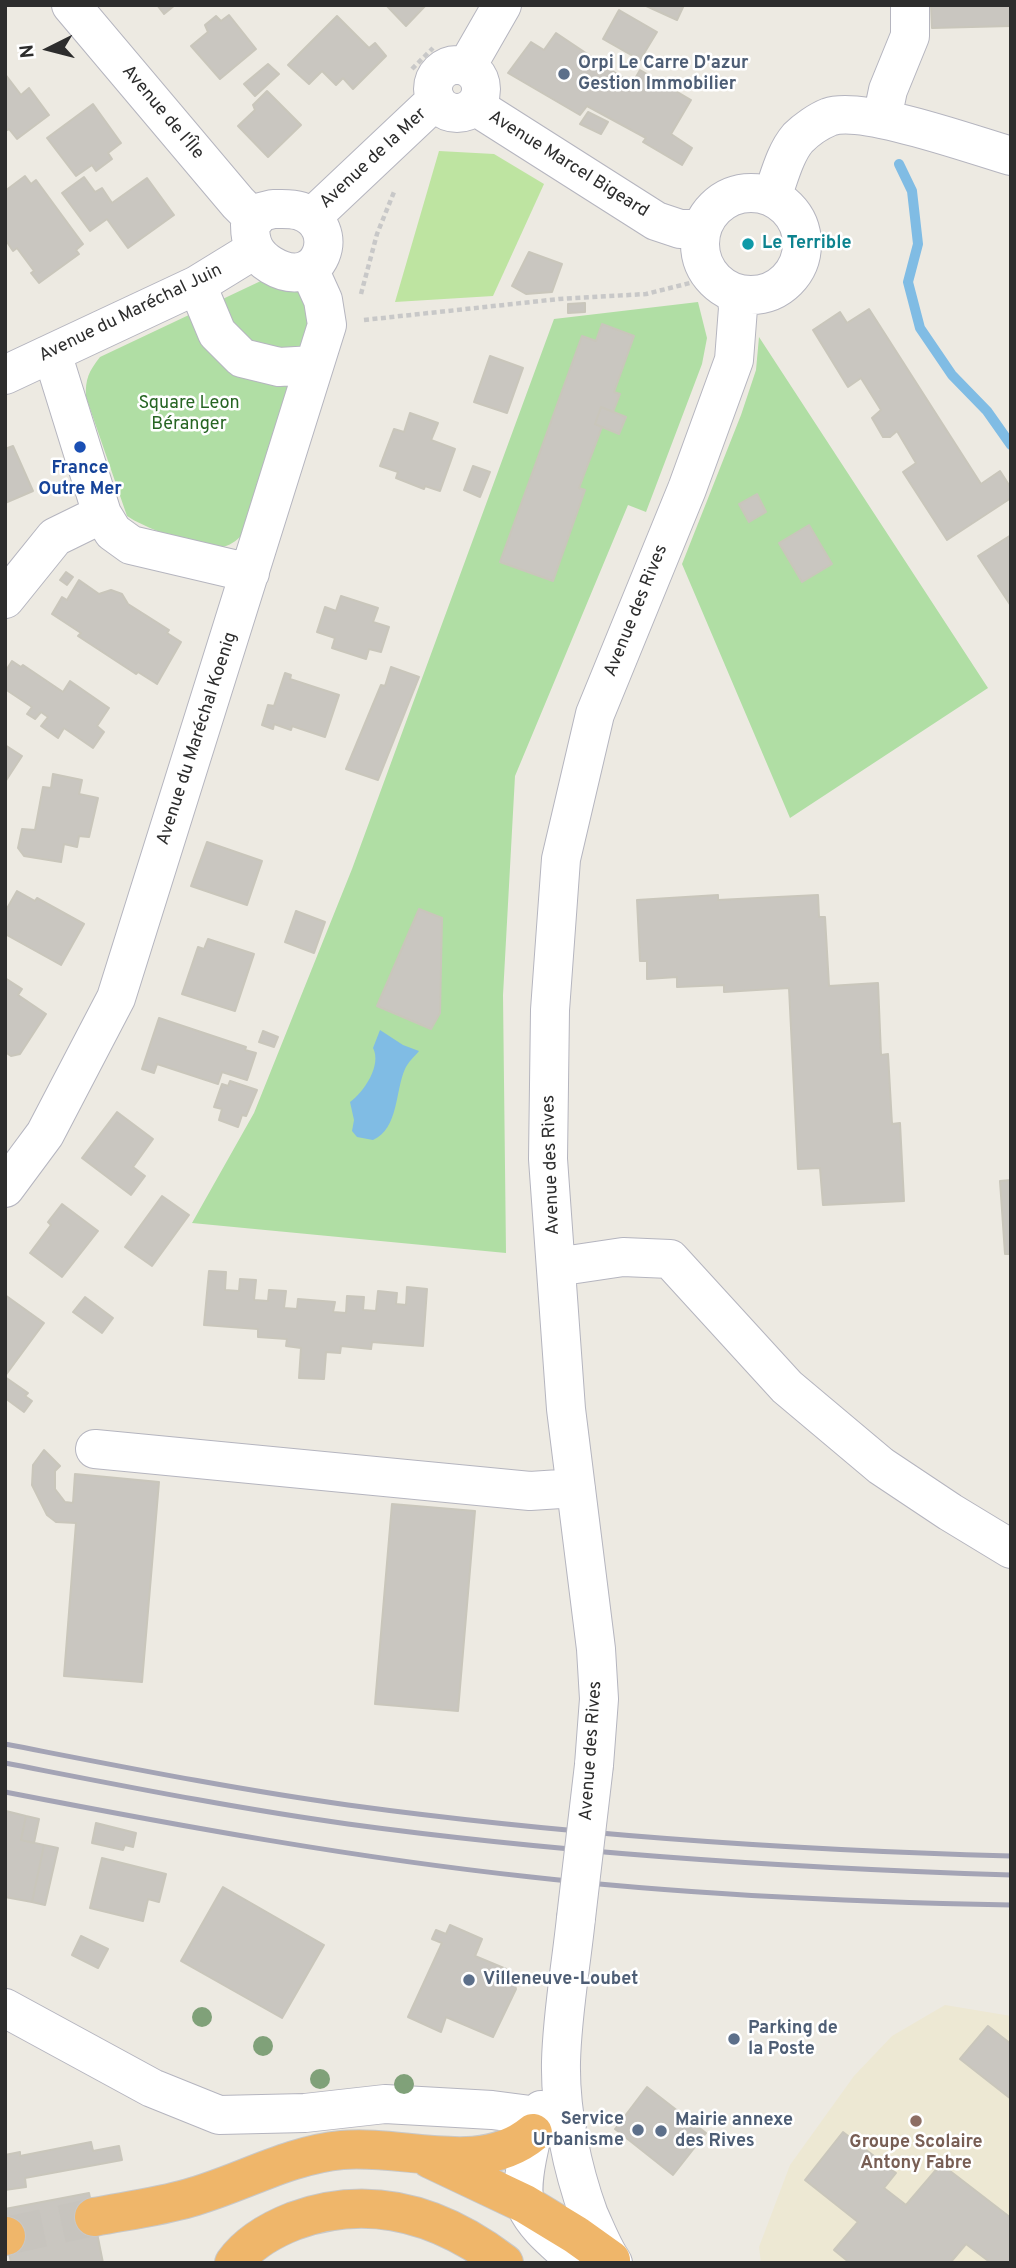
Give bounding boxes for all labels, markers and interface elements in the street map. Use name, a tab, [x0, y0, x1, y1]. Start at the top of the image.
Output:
north arrow	[14, 14, 84, 84]
text: N	[15, 43, 41, 59]
place label: Orpi Le Carre D'azur Gestion Immobilier	[578, 53, 749, 96]
street label: Avenue de l'Île	[116, 61, 208, 165]
marker: Orpi Le Carre D'azur Gestion Immobilier	[556, 66, 572, 82]
street label: Avenue de la Mer	[316, 104, 432, 214]
street label: Avenue Marcel Bigeard	[484, 107, 652, 223]
place label: Le Terrible	[762, 233, 851, 255]
marker: Le Terrible	[740, 236, 756, 252]
street label: Avenue du Maréchal Juin	[36, 260, 226, 368]
park label: Square Leon Béranger	[138, 393, 240, 436]
marker: France Outre Mer	[72, 439, 88, 455]
place label: France Outre Mer	[38, 458, 122, 500]
street label: Avenue des Rives	[601, 542, 673, 680]
street label: Avenue du Maréchal Koenig	[153, 630, 243, 848]
street label: Avenue des Rives	[539, 1095, 565, 1235]
street label: Avenue des Rives	[576, 1680, 608, 1822]
place label: Villeneuve-Loubet	[483, 1969, 638, 1991]
marker: Villeneuve-Loubet	[461, 1972, 477, 1988]
place label: Parking de la Poste	[748, 2018, 838, 2060]
marker: Parking de la Poste	[726, 2031, 742, 2047]
place label: Service Urbanisme	[533, 2109, 624, 2152]
place label: Mairie annexe des Rives	[675, 2110, 793, 2152]
marker: Groupe Scolaire Antony Fabre	[908, 2113, 924, 2129]
marker: Service Urbanisme	[630, 2122, 646, 2138]
marker: Mairie annexe des Rives	[653, 2123, 669, 2139]
place label: Groupe Scolaire Antony Fabre	[849, 2132, 983, 2174]

